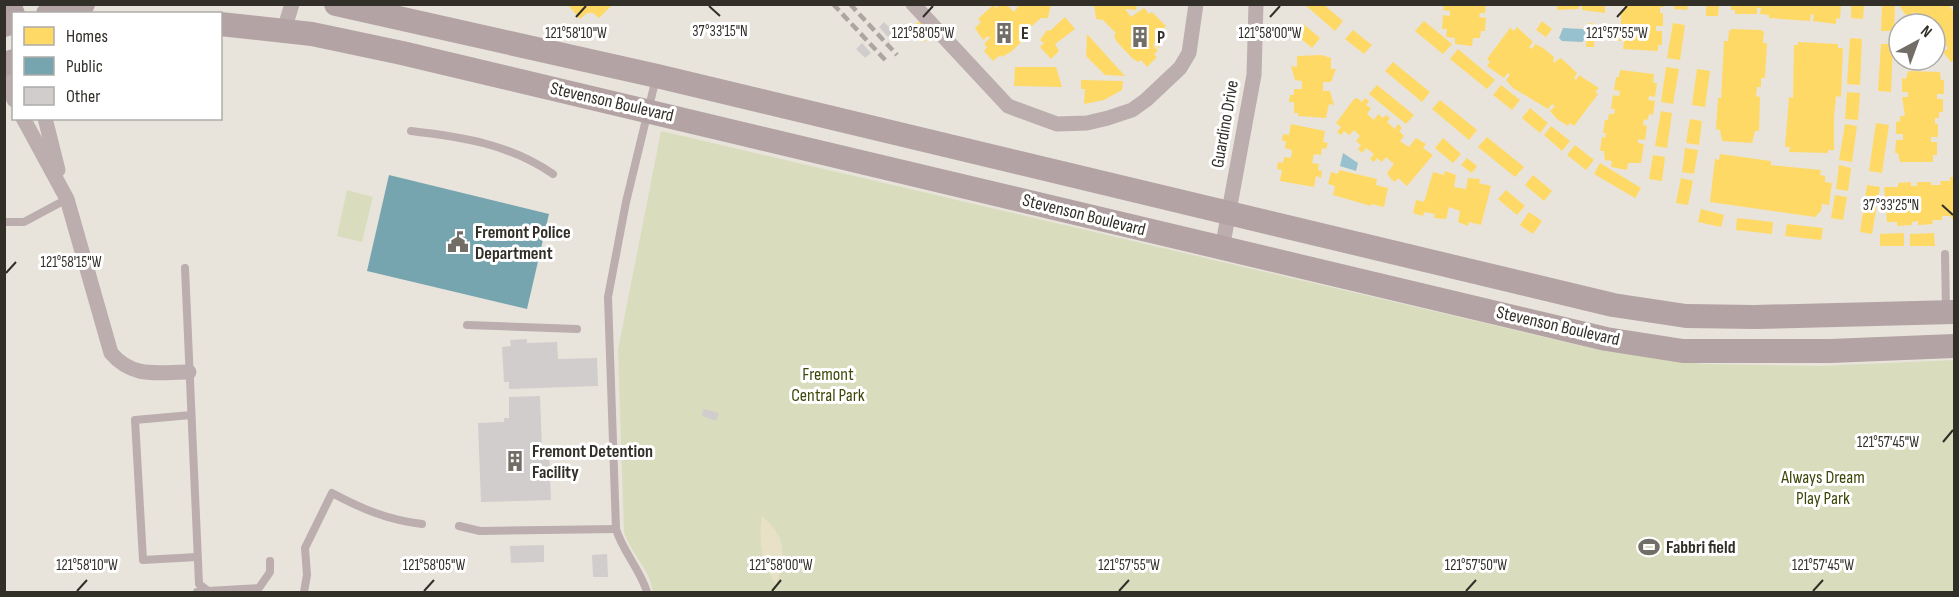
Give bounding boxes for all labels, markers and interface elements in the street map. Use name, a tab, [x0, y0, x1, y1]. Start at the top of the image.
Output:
legend	[12, 12, 222, 120]
north arrow	[1887, 12, 1947, 72]
building icon: E	[992, 21, 1016, 45]
text: 37°33'15"N	[692, 22, 748, 41]
text: N	[1916, 22, 1935, 42]
place label: E	[1021, 23, 1029, 44]
text: 121°58'10"W	[545, 24, 607, 43]
text: 121°58'05"W	[892, 24, 954, 43]
text: 121°58'00"W	[1238, 24, 1302, 43]
text: 121°57'55"W	[1586, 24, 1648, 43]
building icon: P	[1128, 25, 1152, 49]
text: Homes	[66, 26, 108, 47]
place label: P	[1157, 27, 1165, 48]
text: Public	[66, 56, 103, 77]
street label: Stevenson Boulevard	[548, 78, 676, 126]
street label: Guardino Drive	[1207, 79, 1243, 169]
text: Other	[66, 86, 100, 107]
street label: Stevenson Boulevard	[1020, 190, 1148, 240]
text: 37°33'25"N	[1863, 196, 1919, 215]
place label: Fremont Police Department	[475, 222, 571, 264]
public building icon: Fremont Police Department	[446, 230, 470, 254]
text: 121°58'15"W	[41, 253, 102, 272]
street label: Stevenson Boulevard	[1494, 302, 1622, 350]
park label: Fremont Central Park	[791, 364, 865, 406]
text: 121°57'45"W	[1857, 433, 1919, 452]
place label: Fremont Detention Facility	[532, 441, 653, 483]
building icon: Fremont Detention Facility	[503, 449, 527, 473]
park label: Always Dream Play Park	[1780, 467, 1865, 509]
sports icon: Fabbri field	[1637, 535, 1661, 559]
place label: Fabbri field	[1666, 537, 1736, 558]
text: 121°58'10"W	[56, 556, 118, 575]
text: 121°58'05"W	[403, 556, 465, 575]
text: 121°58'00"W	[749, 556, 813, 575]
text: 121°57'55"W	[1098, 556, 1160, 575]
text: 121°57'50"W	[1445, 556, 1507, 575]
text: 121°57'45"W	[1792, 556, 1854, 575]

